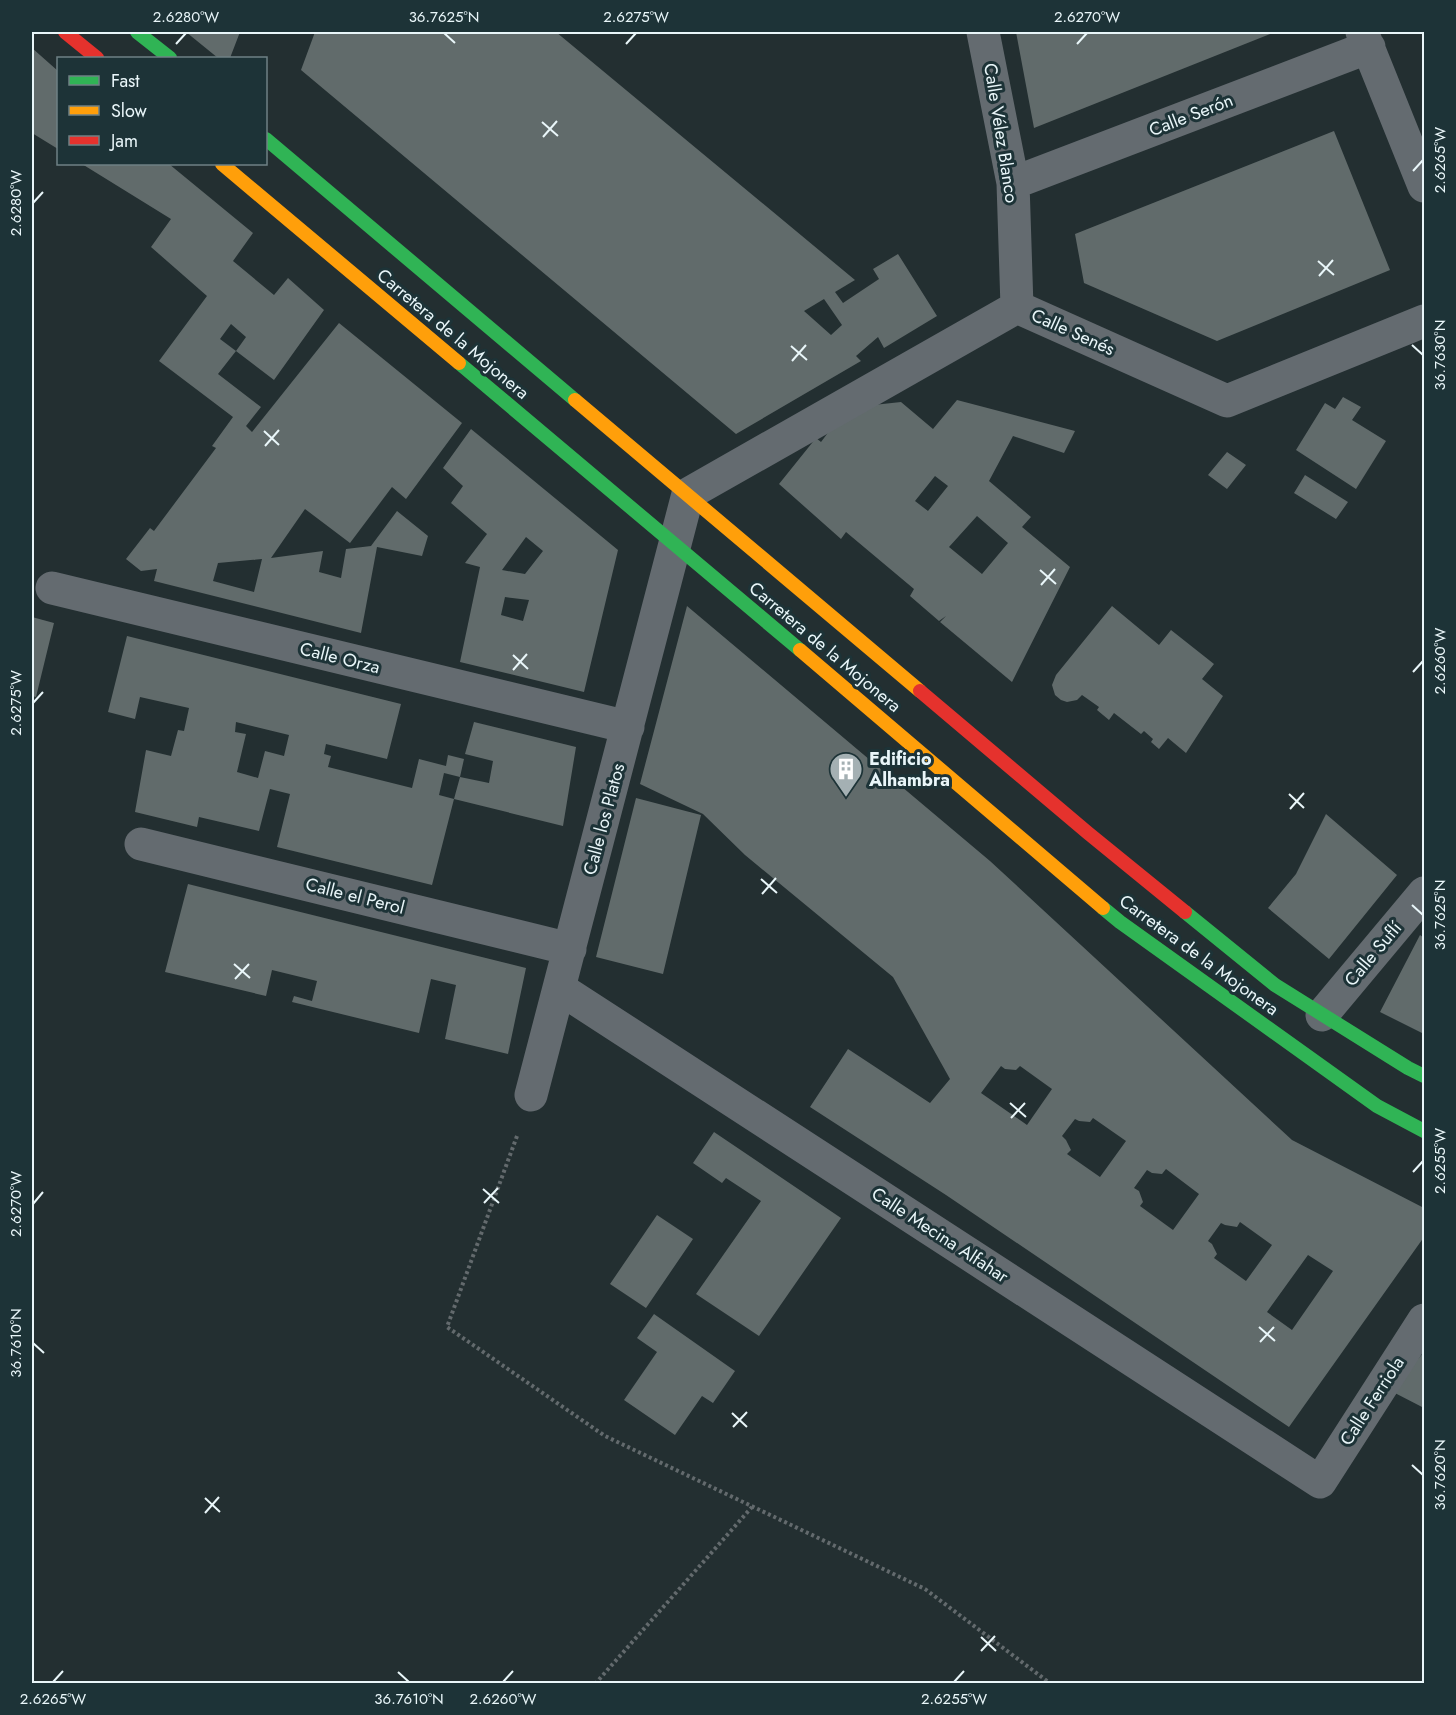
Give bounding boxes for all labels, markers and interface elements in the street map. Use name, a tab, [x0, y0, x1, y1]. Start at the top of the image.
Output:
text: 2.6280°W	[153, 6, 219, 28]
text: 36.7625°N	[409, 6, 479, 28]
text: 2.6275°W	[603, 6, 669, 28]
text: 2.6270°W	[1054, 6, 1120, 28]
legend	[57, 57, 267, 165]
street label: Calle Vélez Blanco	[977, 61, 1025, 205]
text: Fast	[111, 68, 140, 94]
street label: Calle Serón	[1145, 87, 1237, 143]
text: Slow	[111, 98, 148, 124]
text: 2.6265°W	[1429, 127, 1451, 193]
text: Jam	[109, 128, 138, 154]
text: 2.6280°W	[5, 170, 27, 236]
street label: Carretera de la Mojonera	[371, 262, 535, 406]
street label: Calle Senés	[1027, 302, 1119, 362]
text: 36.7630°N	[1429, 320, 1451, 390]
street label: Carretera de la Mojonera	[743, 575, 907, 719]
text: 2.6260°W	[1429, 627, 1451, 694]
street label: Calle Orza	[297, 635, 383, 681]
text: 2.6275°W	[5, 670, 27, 736]
place label: Edificio Alhambra	[868, 746, 950, 793]
building icon: Edificio Alhambra	[828, 751, 864, 798]
street label: Calle los Platos	[577, 760, 631, 878]
street label: Calle el Perol	[303, 871, 407, 921]
text: 36.7625°N	[1429, 880, 1451, 950]
street label: Carretera de la Mojonera	[1114, 888, 1284, 1022]
street label: Calle Suflí	[1338, 915, 1409, 992]
text: 2.6255°W	[1429, 1128, 1451, 1194]
text: 2.6270°W	[5, 1171, 27, 1237]
street label: Calle Mecina Alfahar	[866, 1181, 1014, 1290]
text: 36.7610°N	[5, 1308, 27, 1378]
street label: Calle Ferriola	[1334, 1351, 1410, 1451]
text: 36.7620°N	[1429, 1439, 1451, 1511]
text: 2.6265°W	[20, 1688, 86, 1710]
text: 36.7610°N	[374, 1688, 444, 1710]
text: 2.6260°W	[470, 1688, 537, 1710]
text: 2.6255°W	[921, 1688, 987, 1710]

